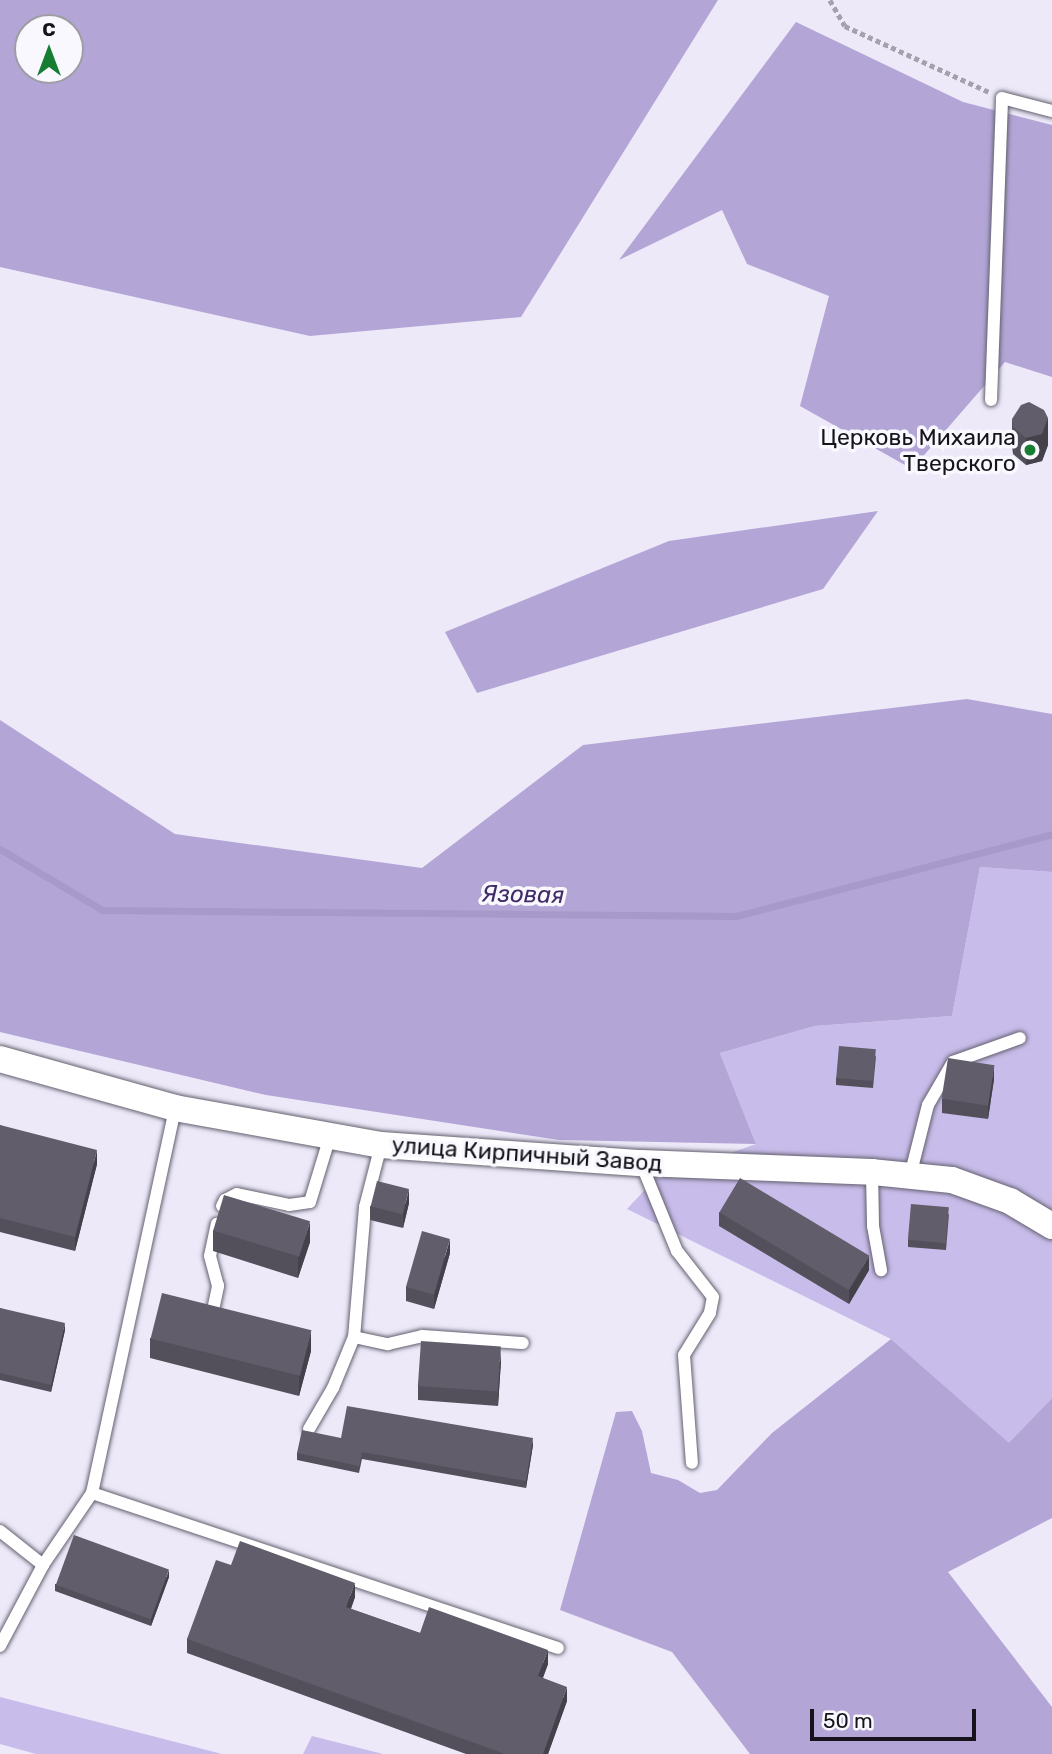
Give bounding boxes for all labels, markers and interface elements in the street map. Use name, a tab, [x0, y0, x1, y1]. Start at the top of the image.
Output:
north arrow	[14, 14, 84, 84]
text: С	[42, 18, 56, 41]
place label: Церковь Михаила Тверского	[820, 423, 1016, 477]
marker: Церковь Михаила Тверского	[1022, 442, 1038, 458]
water label: Язовая	[481, 880, 565, 910]
street label: улица Кирпичный Завод	[391, 1131, 663, 1177]
scale bar	[814, 1694, 980, 1738]
text: 50 m	[823, 1708, 873, 1733]

